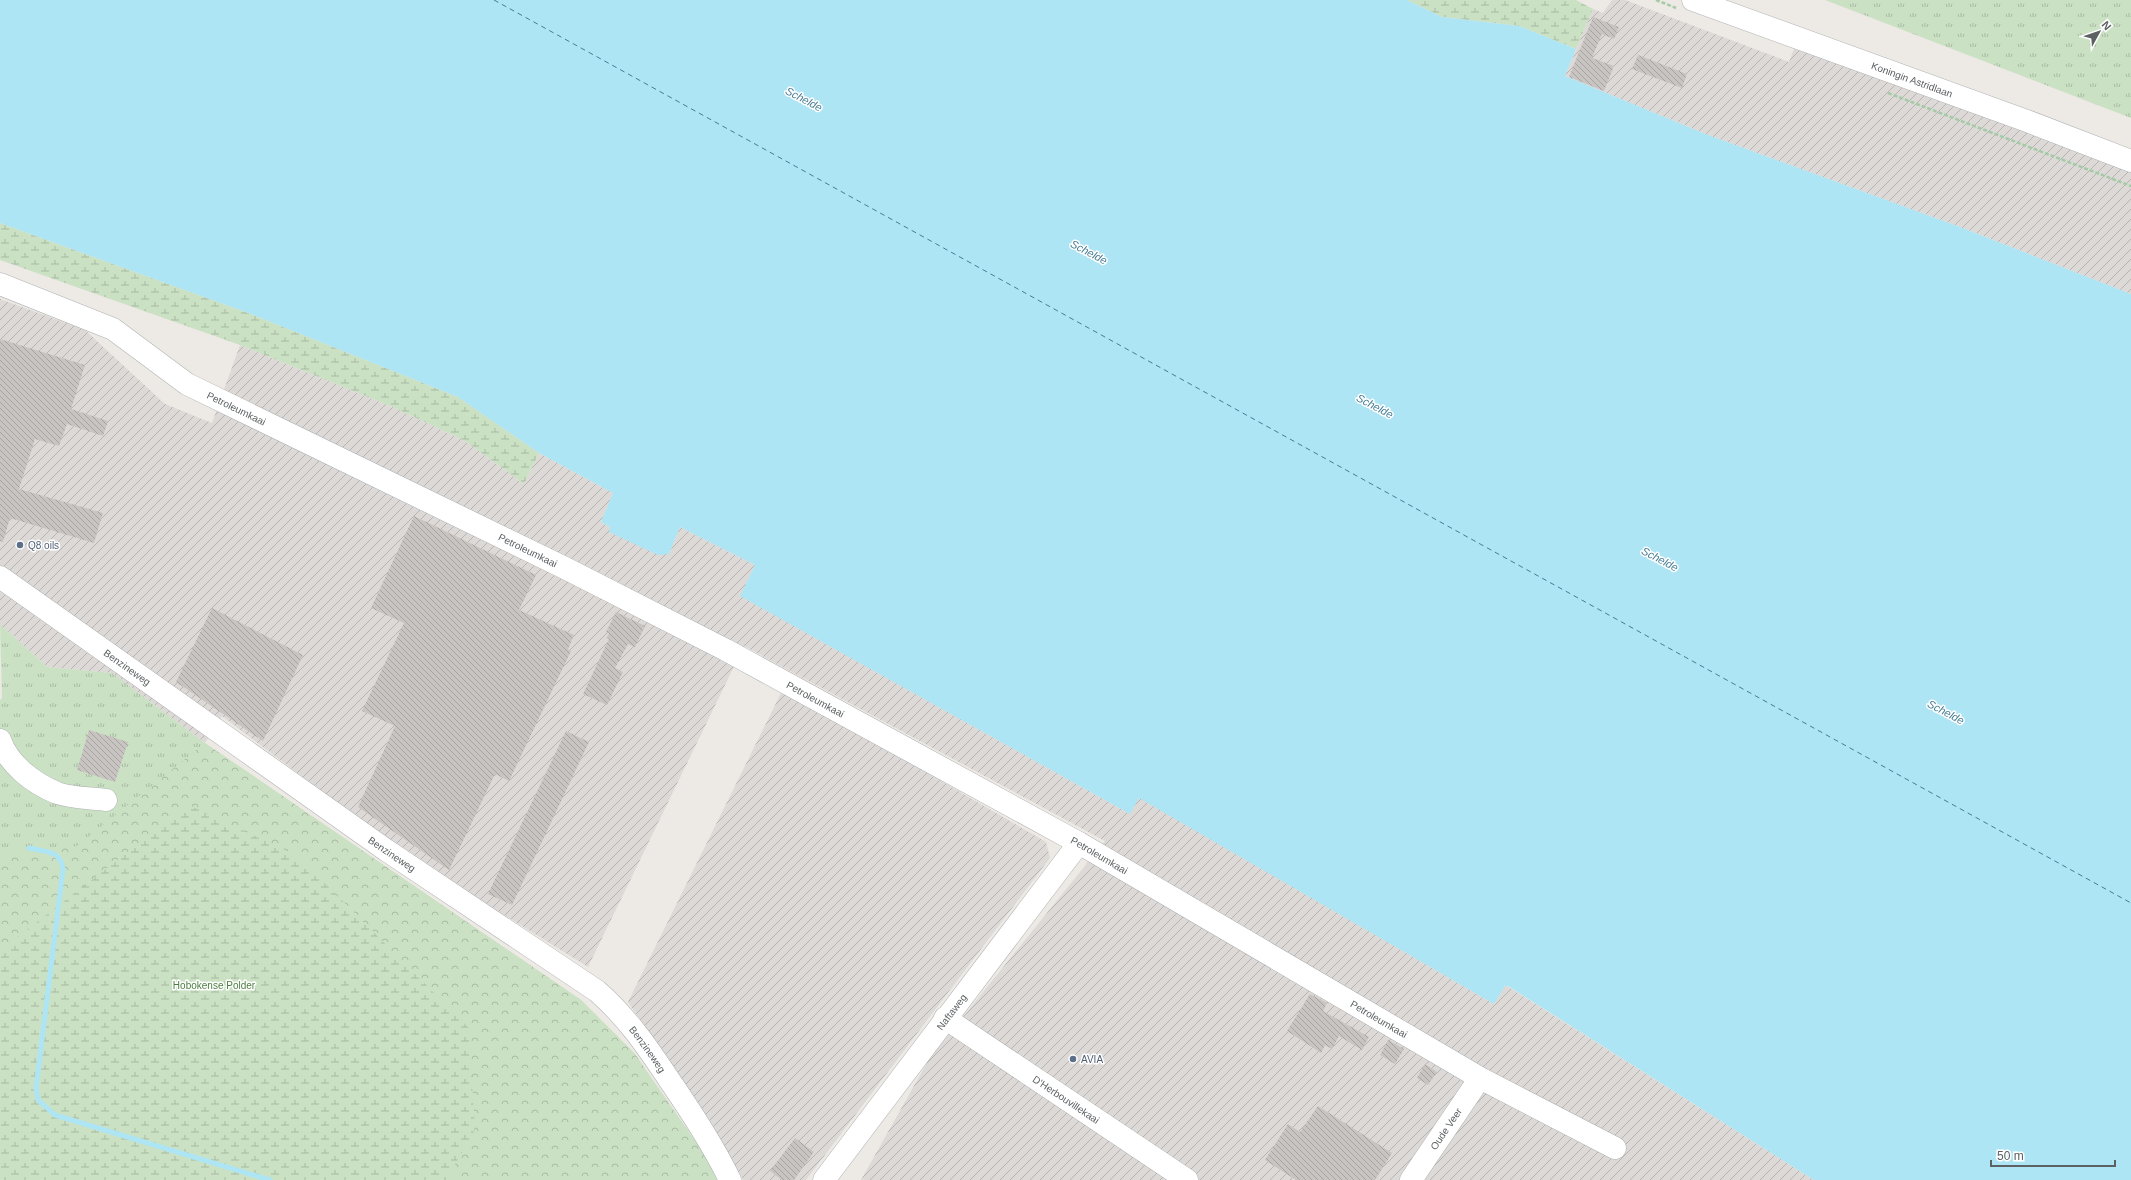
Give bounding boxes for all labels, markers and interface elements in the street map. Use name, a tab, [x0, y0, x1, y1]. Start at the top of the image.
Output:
north arrow	[2079, 12, 2119, 52]
text: N	[2100, 19, 2114, 33]
street label: Koningin Astridlaan	[1870, 60, 1954, 100]
water label: Schelde	[784, 84, 824, 114]
water label: Schelde	[1069, 237, 1109, 267]
street label: Petroleumkaai	[205, 390, 268, 428]
water label: Schelde	[1355, 391, 1395, 421]
street label: Petroleumkaai	[497, 531, 559, 569]
marker: Q8 oils	[15, 540, 25, 550]
place label: Q8 oils	[28, 540, 59, 551]
water label: Schelde	[1640, 544, 1680, 574]
street label: Benzineweg	[102, 647, 153, 688]
street label: Petroleumkaai	[785, 679, 846, 720]
water label: Schelde	[1926, 697, 1966, 727]
street label: Benzineweg	[366, 834, 417, 874]
street label: Petroleumkaai	[1069, 835, 1130, 876]
park label: Hobokense Polder	[173, 980, 256, 991]
street label: Naftaweg	[935, 992, 969, 1032]
street label: Petroleumkaai	[1348, 998, 1409, 1040]
street label: Benzineweg	[627, 1024, 668, 1075]
marker: AVIA	[1068, 1054, 1078, 1064]
place label: AVIA	[1081, 1054, 1103, 1065]
street label: D'Herbouvillekaai	[1031, 1073, 1101, 1126]
street label: Oude Veer	[1428, 1105, 1464, 1152]
scale bar	[1991, 1142, 2115, 1168]
text: 50 m	[1997, 1149, 2024, 1163]

